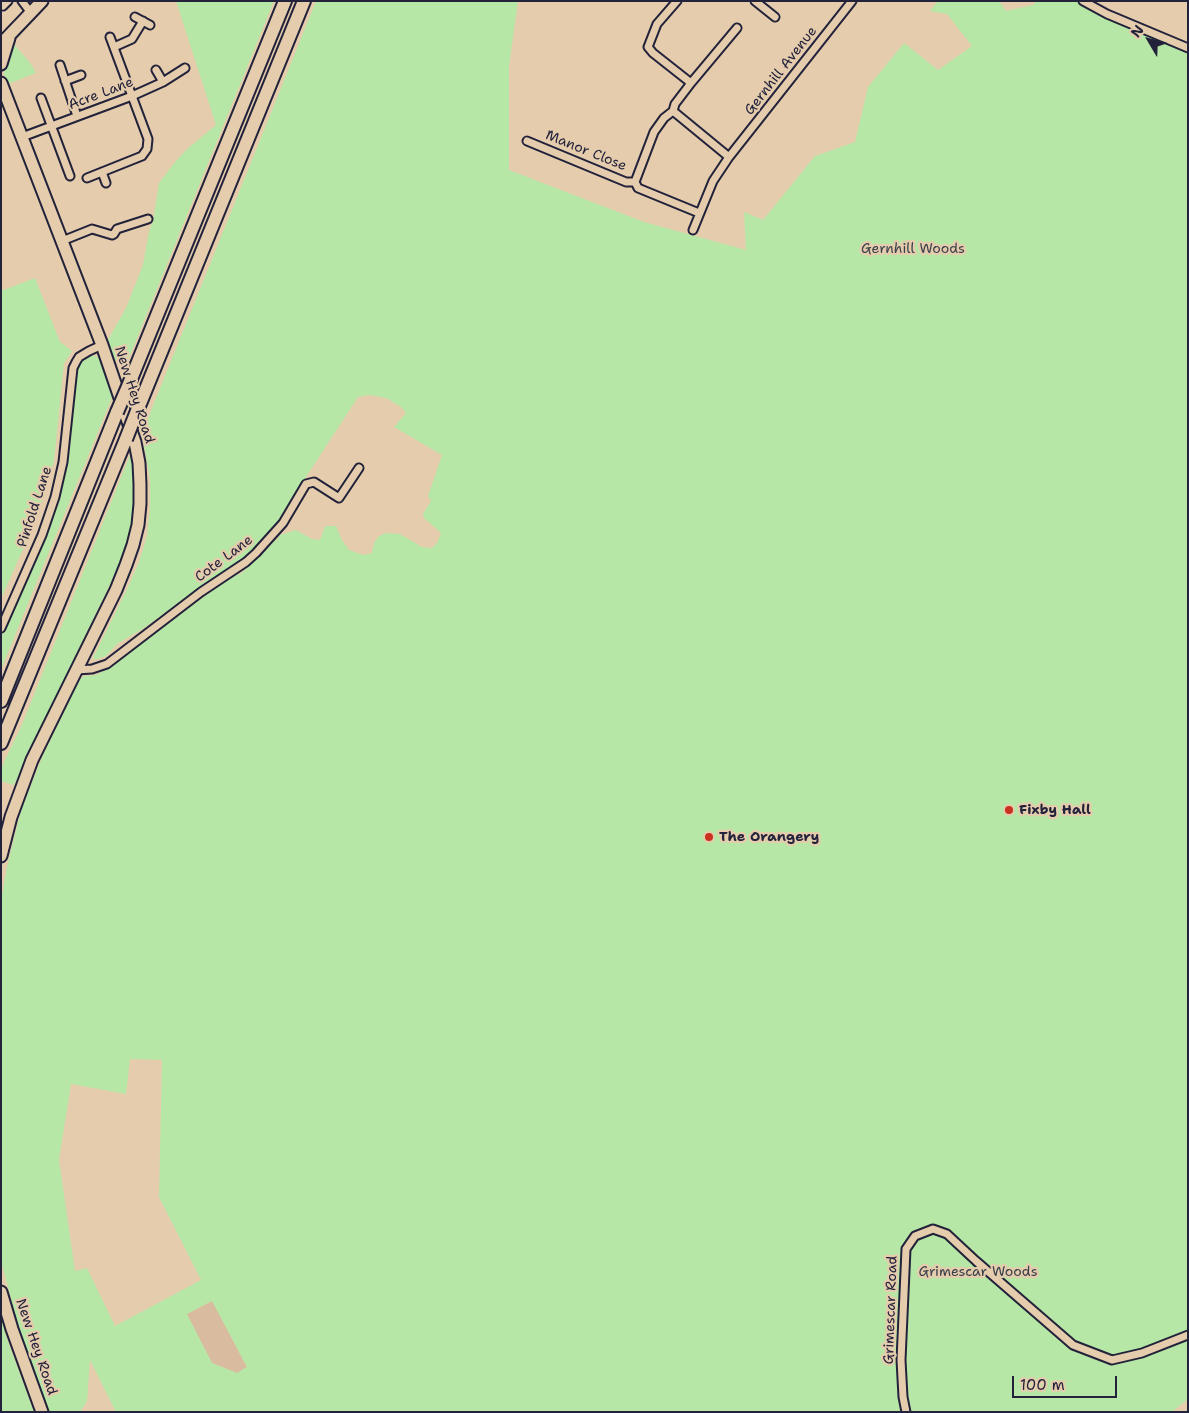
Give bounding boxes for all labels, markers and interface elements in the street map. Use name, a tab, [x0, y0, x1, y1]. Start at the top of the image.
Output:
north arrow	[1124, 15, 1174, 65]
text: N	[1126, 21, 1148, 41]
street label: Gernhill Avenue	[741, 23, 821, 119]
street label: Acre Lane	[66, 74, 136, 114]
street label: Manor Close	[543, 127, 629, 175]
park label: Gernhill Woods	[861, 241, 965, 257]
street label: New Hey Road	[110, 344, 158, 446]
street label: Pinfold Lane	[14, 465, 56, 549]
street label: Cote Lane	[192, 532, 256, 586]
place label: Fixby Hall	[1019, 802, 1091, 818]
marker: Fixby Hall	[1003, 804, 1015, 816]
place label: The Orangery	[719, 829, 819, 845]
marker: The Orangery	[703, 831, 715, 843]
street label: Grimescar Road	[881, 1255, 901, 1365]
park label: Grimescar Woods	[918, 1264, 1038, 1280]
street label: New Hey Road	[12, 1297, 60, 1397]
scale bar	[1014, 1366, 1119, 1398]
text: 100 m	[1020, 1375, 1065, 1395]

